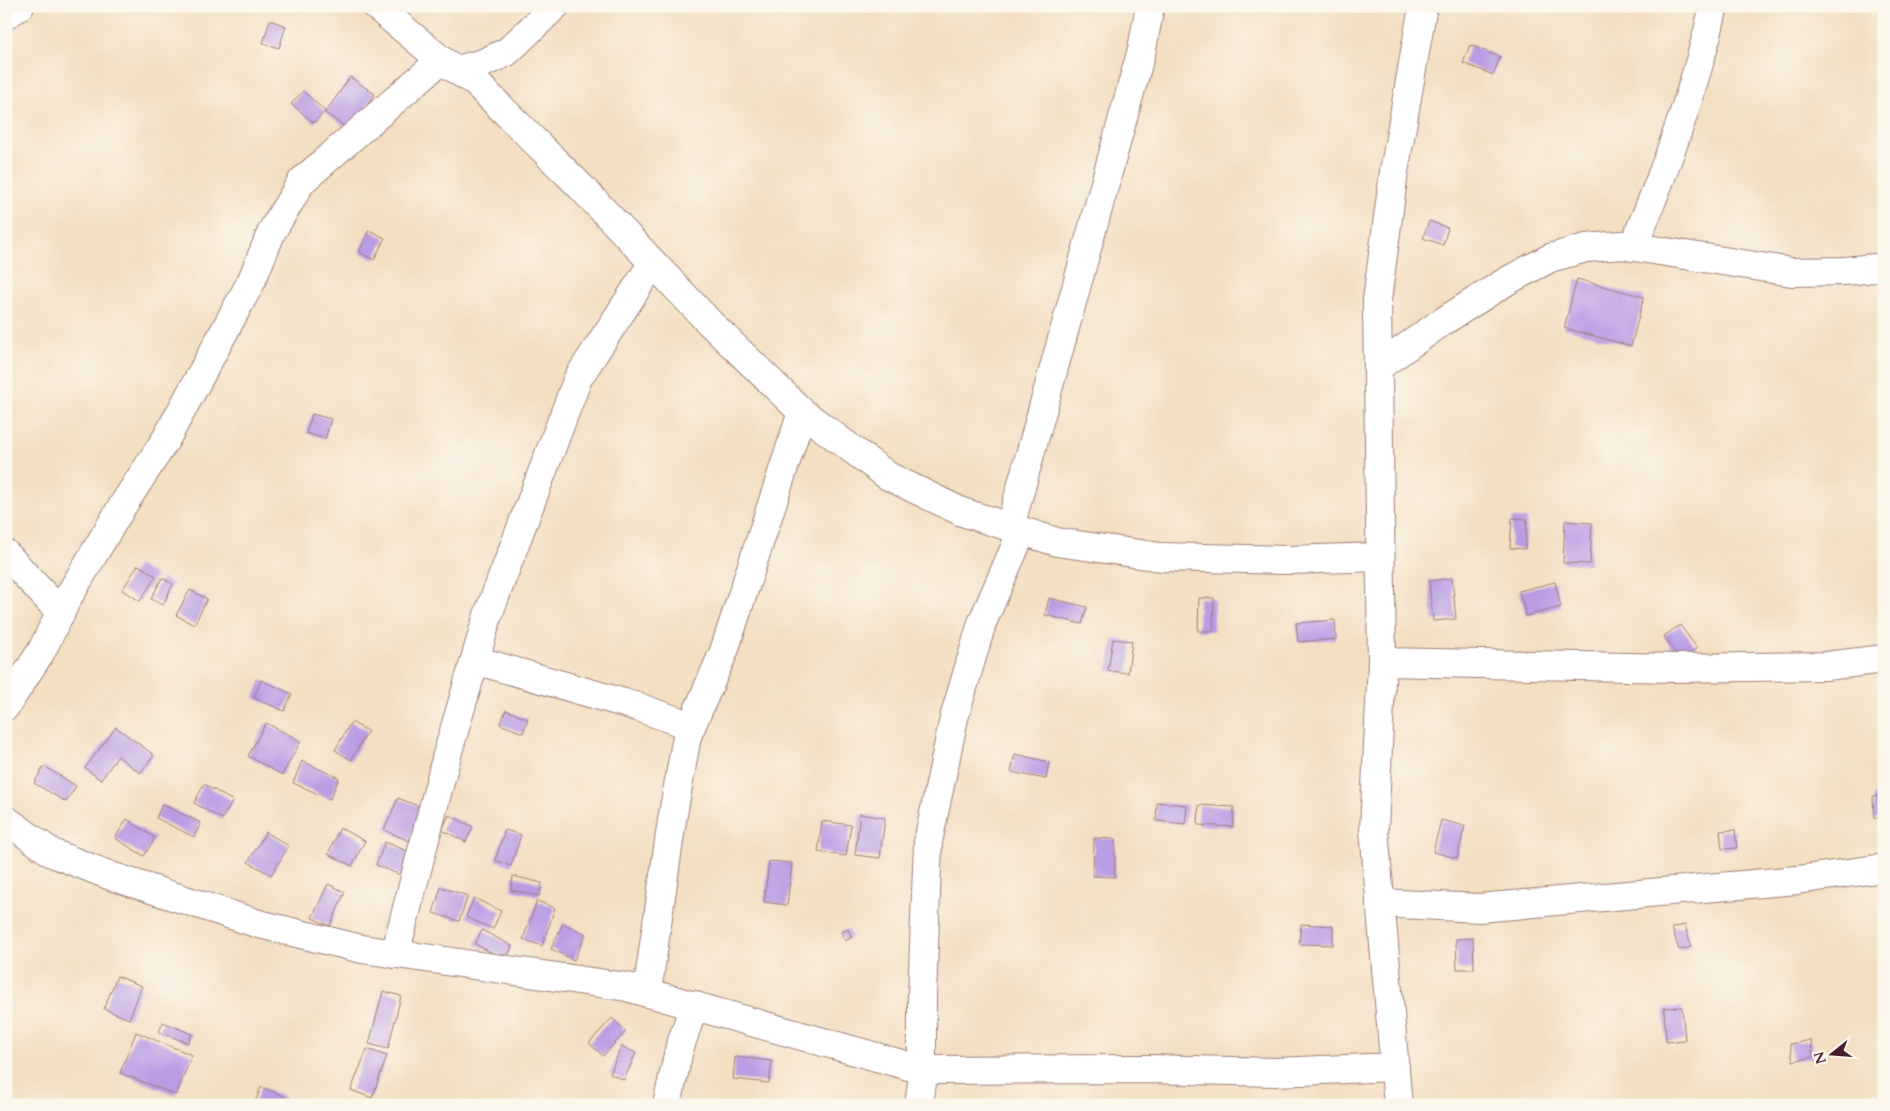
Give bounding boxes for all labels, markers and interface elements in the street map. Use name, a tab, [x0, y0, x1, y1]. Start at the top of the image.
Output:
north arrow	[1808, 1028, 1858, 1078]
text: N	[1809, 1049, 1831, 1066]

